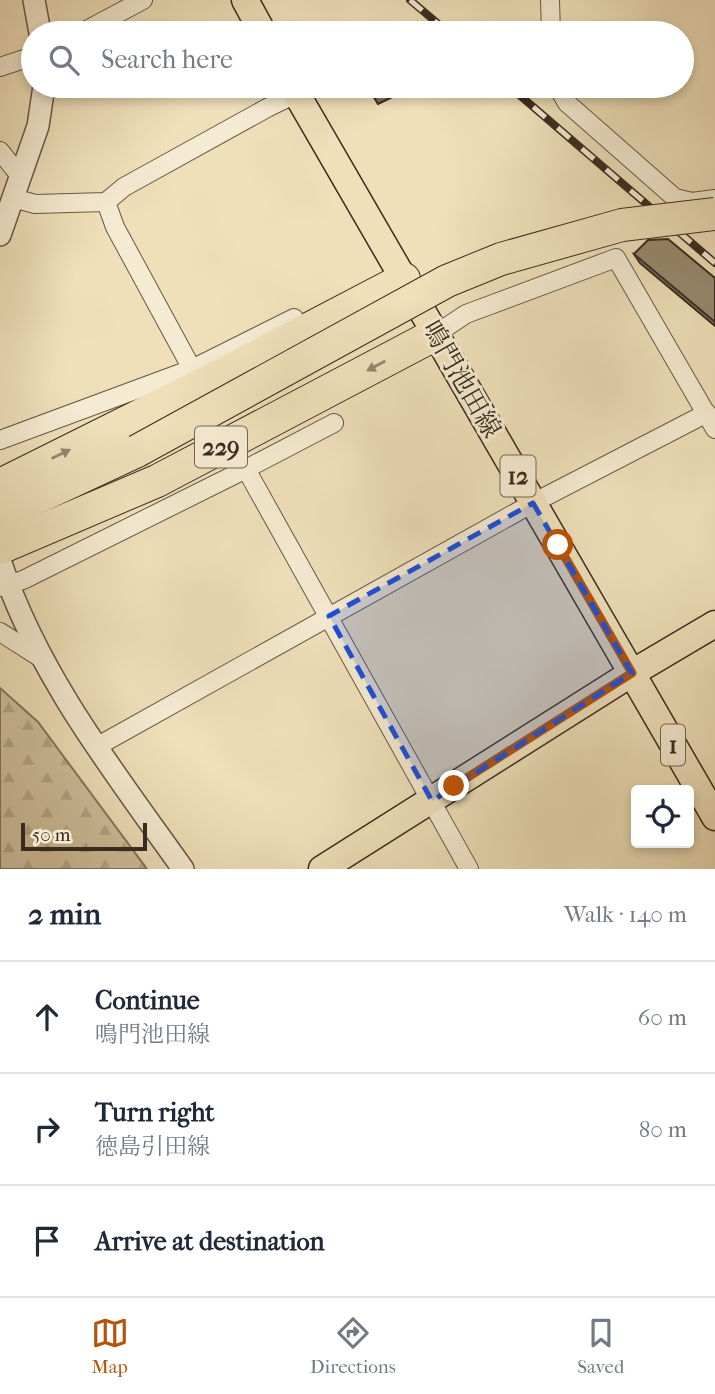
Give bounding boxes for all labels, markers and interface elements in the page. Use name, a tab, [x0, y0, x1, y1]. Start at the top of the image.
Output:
search box	[21, 21, 694, 98]
icon: search	[45, 41, 83, 79]
text: Search here	[101, 44, 233, 75]
street label: 鳴門池田線	[416, 315, 507, 443]
one-way arrow	[365, 359, 385, 371]
road number: 229	[195, 426, 247, 467]
one-way arrow	[51, 449, 71, 460]
road number: 12	[500, 456, 536, 496]
route start	[542, 529, 573, 560]
road number: 1	[661, 724, 685, 766]
route end	[438, 770, 469, 801]
map controls	[631, 785, 694, 848]
button: locate	[631, 785, 694, 848]
scale bar	[21, 820, 147, 852]
text: 50 m	[32, 824, 71, 846]
text: 2 min	[28, 897, 101, 932]
text: Walk · 140 m	[564, 901, 687, 928]
text: Continue	[95, 985, 200, 1016]
icon: ahead	[28, 998, 66, 1036]
text: 60 m	[638, 1004, 687, 1031]
text: 鳴門池田線	[95, 1021, 210, 1048]
text: Turn right	[95, 1097, 215, 1128]
icon: right	[28, 1110, 66, 1148]
text: 80 m	[639, 1116, 687, 1143]
text: 徳島引田線	[95, 1133, 210, 1160]
icon: arrive	[28, 1222, 66, 1260]
text: Arrive at destination	[95, 1226, 325, 1257]
tab: Map	[91, 1314, 129, 1378]
tab: Directions	[310, 1314, 396, 1378]
tab: Saved	[577, 1314, 624, 1378]

